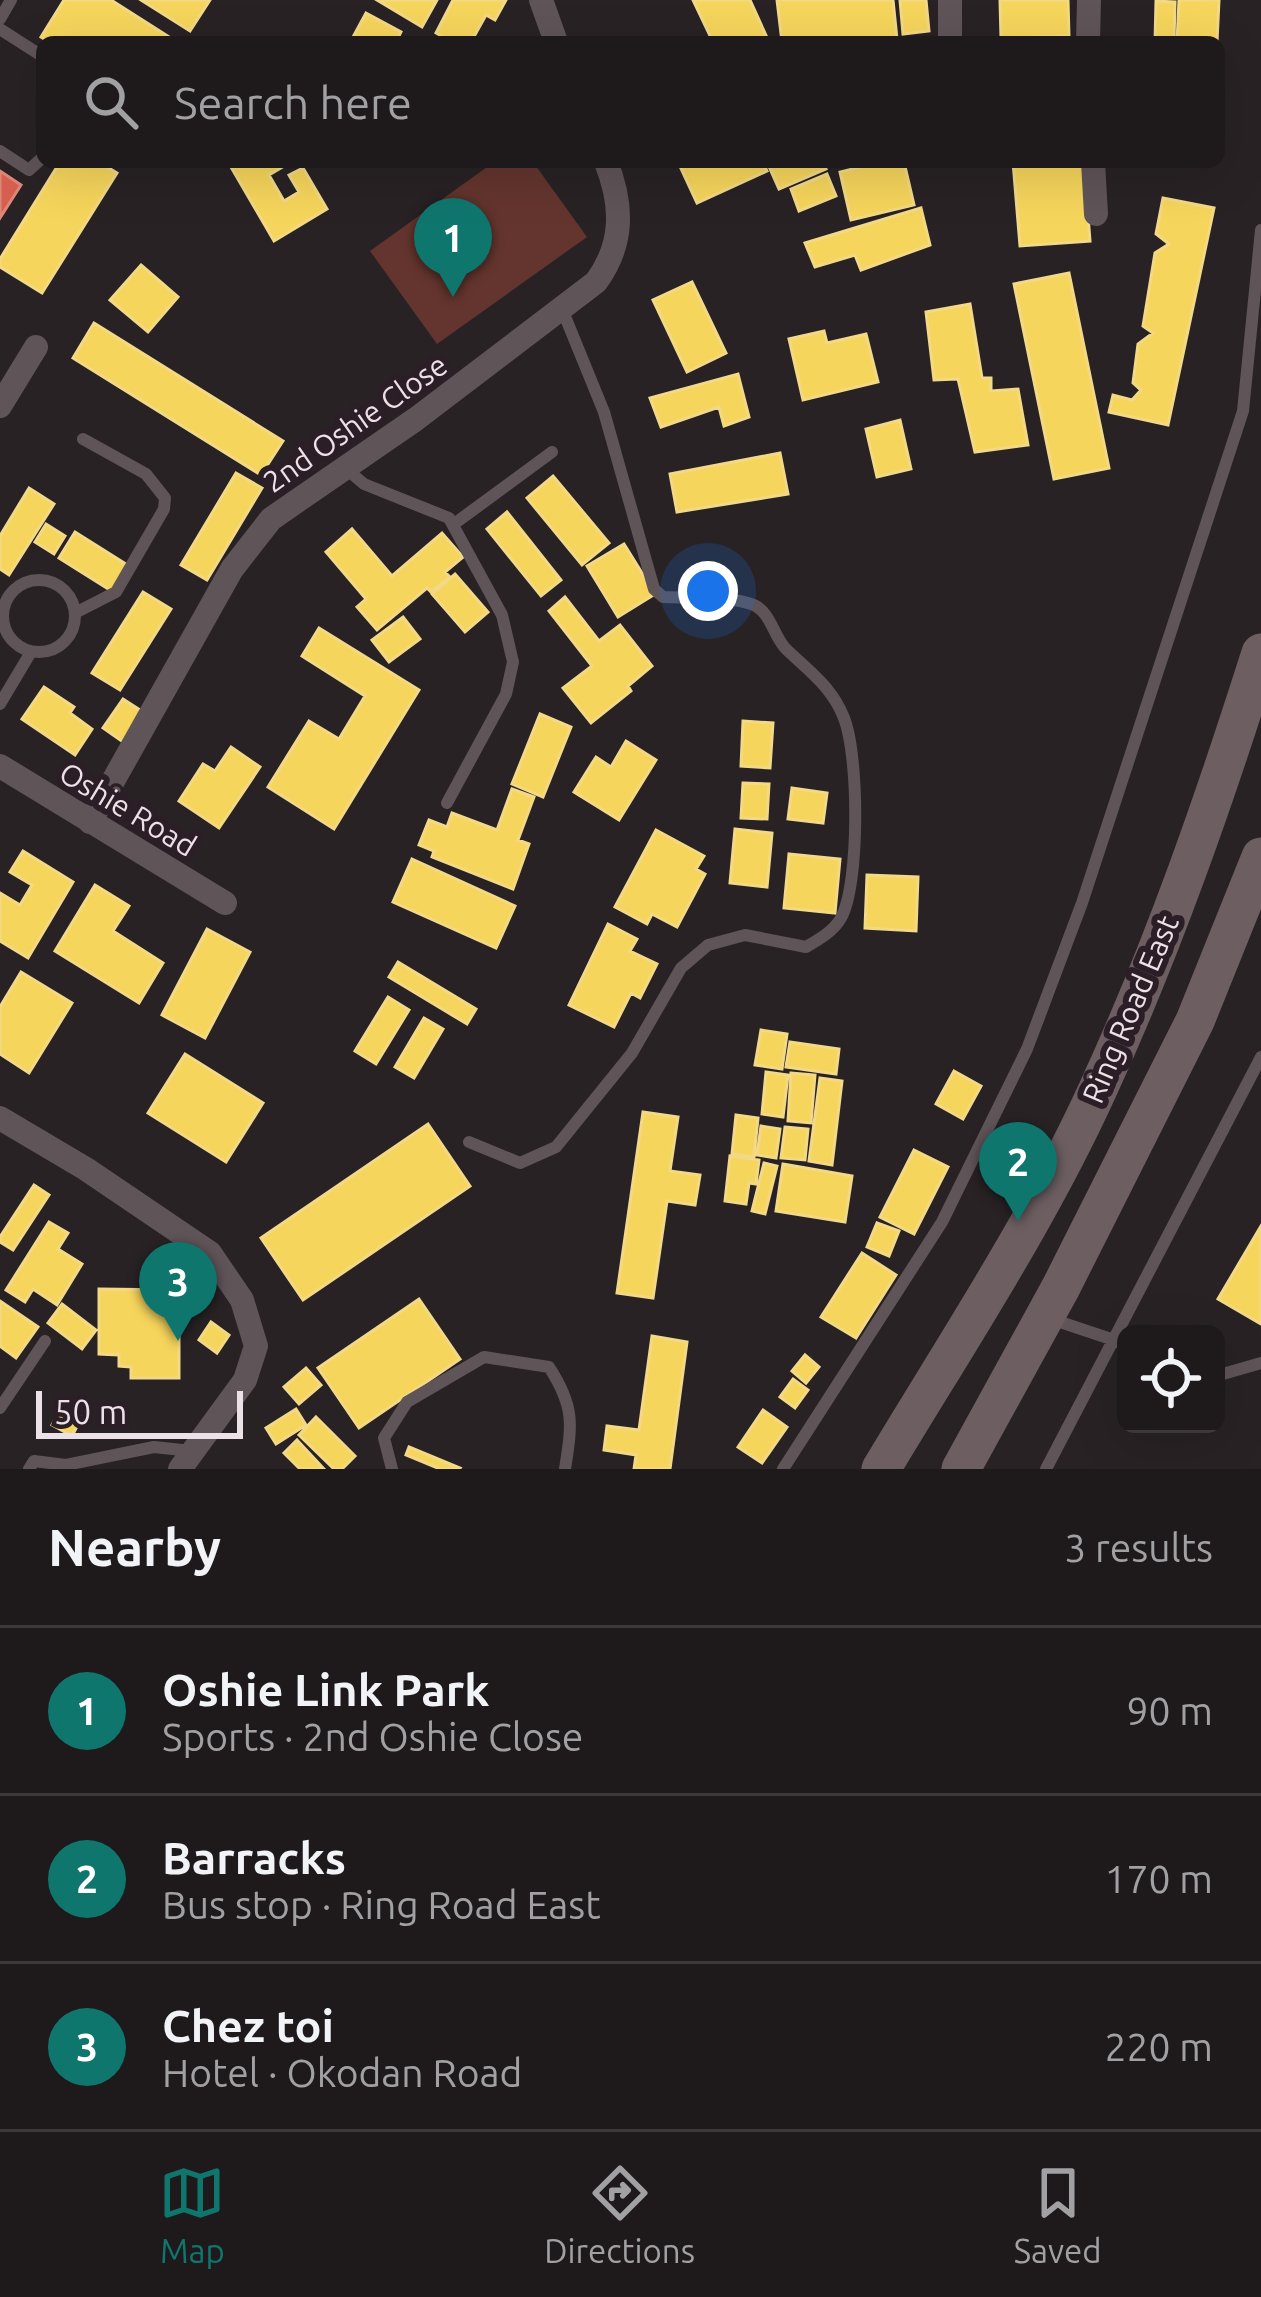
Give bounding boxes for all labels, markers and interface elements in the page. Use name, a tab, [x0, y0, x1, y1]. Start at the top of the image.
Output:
search box	[36, 36, 1225, 168]
icon: search	[78, 69, 144, 135]
text: Search here	[174, 77, 412, 128]
pin: 1	[414, 198, 492, 297]
street label: 2nd Oshie Close	[257, 347, 453, 499]
your location	[678, 561, 738, 621]
street label: Oshie Road	[54, 755, 202, 863]
street label: Ring Road East	[1075, 910, 1185, 1108]
pin: 2	[979, 1122, 1057, 1221]
pin: 3	[139, 1242, 217, 1341]
map controls	[1117, 1325, 1225, 1433]
button: locate	[1117, 1325, 1225, 1433]
scale bar	[36, 1385, 243, 1438]
text: 50 m	[54, 1393, 127, 1430]
text: Nearby	[48, 1518, 221, 1576]
text: 3 results	[1064, 1526, 1213, 1569]
text: Oshie Link Park	[162, 1664, 489, 1715]
text: 1	[76, 1689, 98, 1732]
text: 90 m	[1126, 1689, 1213, 1732]
text: Sports · 2nd Oshie Close	[162, 1715, 583, 1758]
text: Barracks	[162, 1832, 346, 1883]
text: 2	[76, 1857, 98, 1900]
text: 170 m	[1104, 1857, 1213, 1900]
text: Bus stop · Ring Road East	[162, 1883, 601, 1926]
text: Chez toi	[162, 2000, 334, 2051]
text: 3	[76, 2025, 98, 2068]
text: 220 m	[1104, 2025, 1213, 2068]
text: Hotel · Okodan Road	[162, 2051, 522, 2094]
tab: Map	[159, 2160, 225, 2269]
tab: Directions	[544, 2160, 695, 2269]
tab: Saved	[1014, 2160, 1102, 2269]

